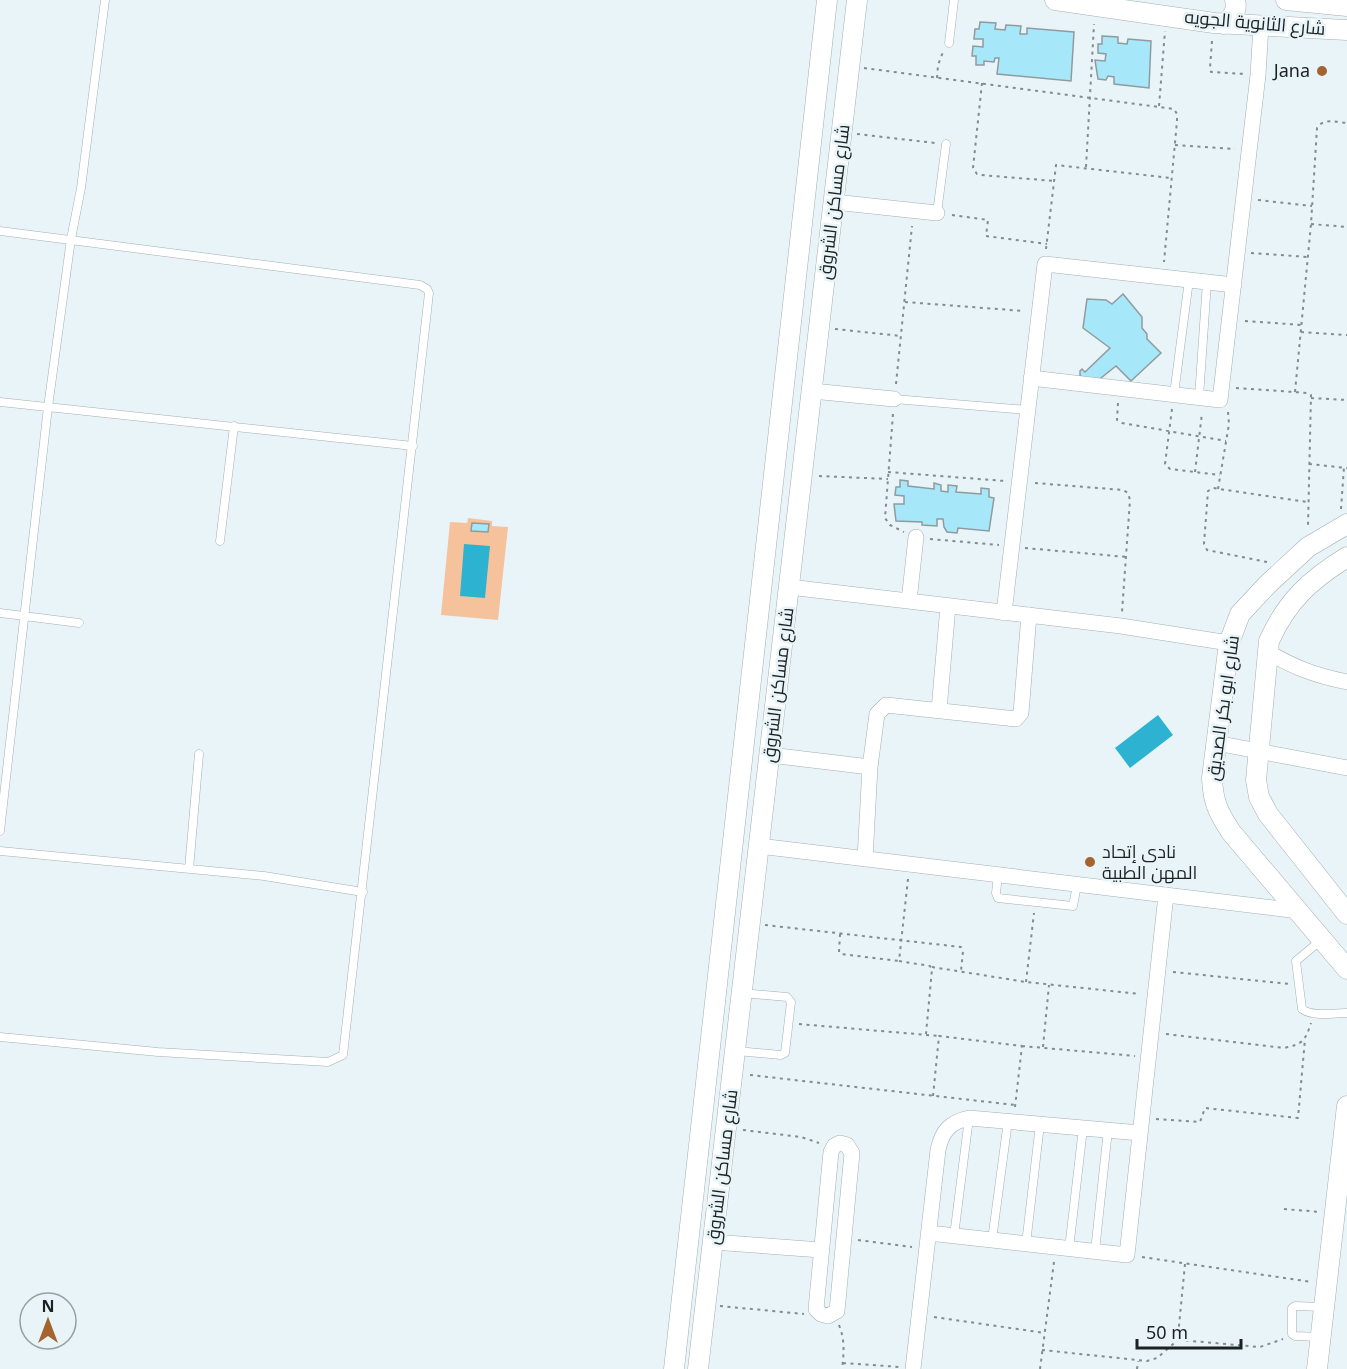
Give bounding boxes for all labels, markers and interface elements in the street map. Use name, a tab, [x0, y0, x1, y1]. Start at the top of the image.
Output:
street label: شارع الثانوية الجويه	[1184, 4, 1327, 41]
place label: Jana	[1272, 58, 1310, 82]
marker: Jana	[1315, 64, 1329, 78]
street label: شارع مساكن الشروق	[812, 123, 855, 281]
street label: شارع مساكن الشروق	[756, 606, 799, 764]
street label: شارع ابو بكر الصديق	[1200, 634, 1245, 782]
place label: نادى إتحاد المهن الطبية	[1102, 839, 1197, 884]
marker: نادى إتحاد المهن الطبية	[1083, 855, 1097, 869]
street label: شارع مساكن الشروق	[700, 1088, 743, 1246]
north arrow	[18, 1291, 78, 1351]
text: N	[41, 1295, 55, 1317]
scale bar	[1137, 1312, 1240, 1350]
text: 50 m	[1146, 1320, 1188, 1344]

